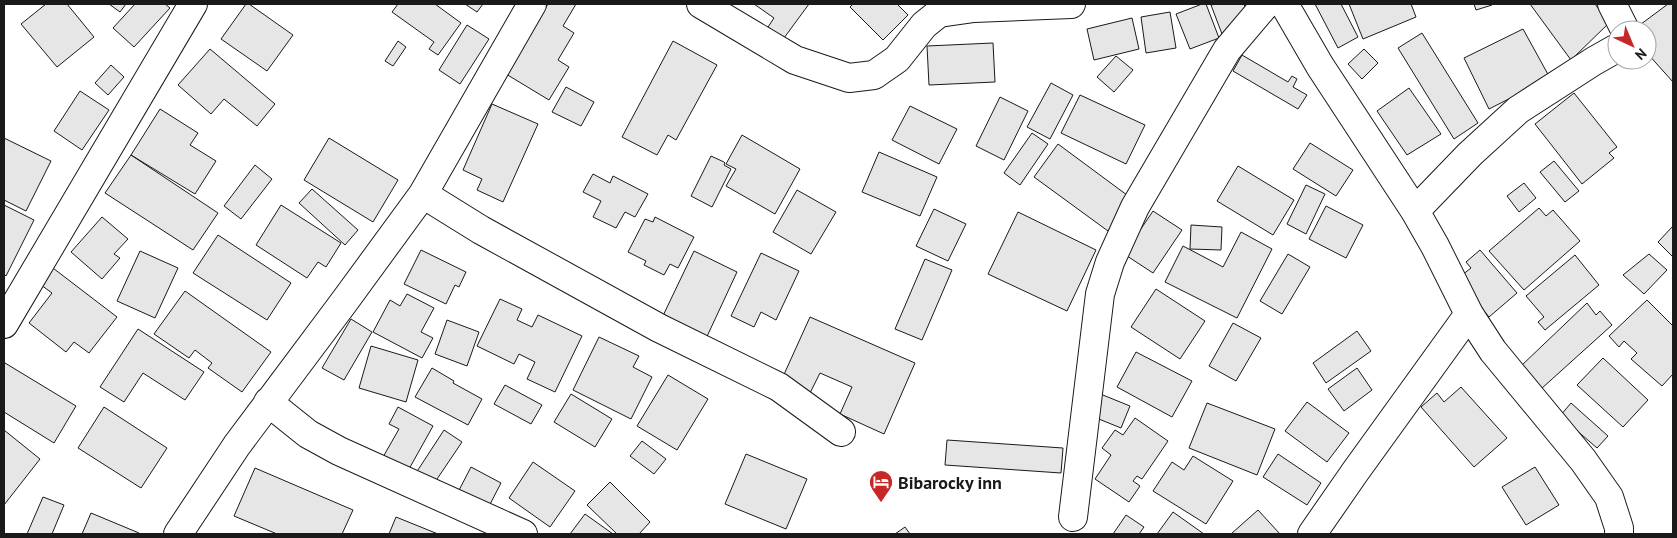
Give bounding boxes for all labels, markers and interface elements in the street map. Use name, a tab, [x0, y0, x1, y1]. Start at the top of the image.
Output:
north arrow	[1607, 20, 1657, 70]
text: N	[1631, 45, 1651, 64]
hotel icon: Bibarocky inn	[868, 469, 894, 503]
place label: Bibarocky inn	[898, 471, 1002, 494]

